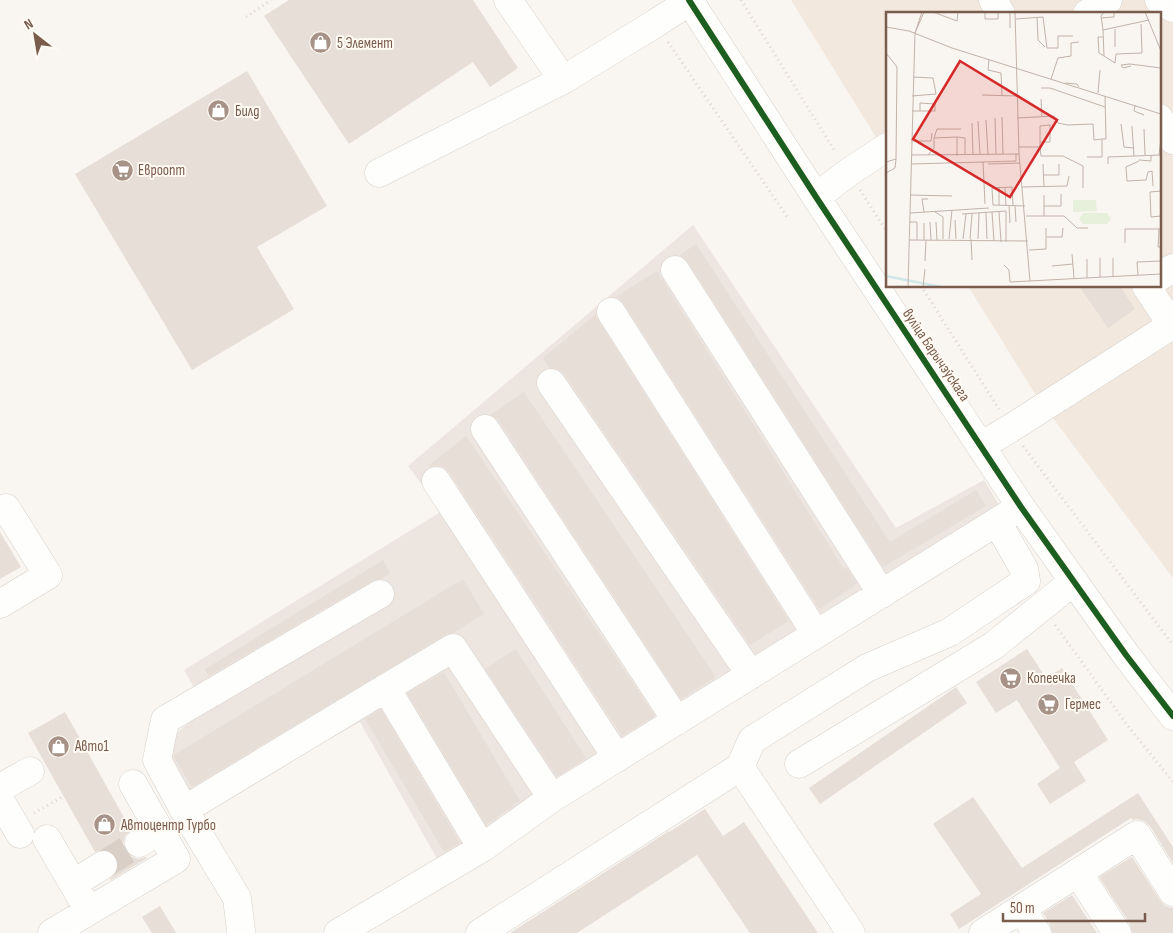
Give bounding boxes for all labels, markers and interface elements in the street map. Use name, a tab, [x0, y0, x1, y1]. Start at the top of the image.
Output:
north arrow	[10, 10, 60, 60]
inset map	[886, 12, 1160, 288]
text: N	[21, 15, 36, 33]
shop icon: 5 Элемент	[309, 31, 333, 55]
place label: 5 Элемент	[337, 34, 393, 53]
shop icon: Билд	[207, 99, 231, 123]
place label: Билд	[235, 102, 259, 121]
supermarket icon: Евроопт	[110, 158, 134, 182]
place label: Евроопт	[138, 161, 185, 180]
street label: вуліца Барычэўскага	[898, 305, 974, 405]
supermarket icon: Копеечка	[999, 666, 1023, 690]
place label: Копеечка	[1027, 669, 1076, 688]
supermarket icon: Гермес	[1037, 692, 1061, 716]
place label: Гермес	[1065, 695, 1101, 714]
shop icon: Авто1	[47, 734, 71, 758]
place label: Авто1	[74, 737, 109, 756]
shop icon: Автоцентр Турбо	[93, 813, 117, 837]
place label: Автоцентр Турбо	[120, 816, 216, 835]
scale bar	[1003, 890, 1146, 922]
text: 50 m	[1010, 899, 1035, 918]

